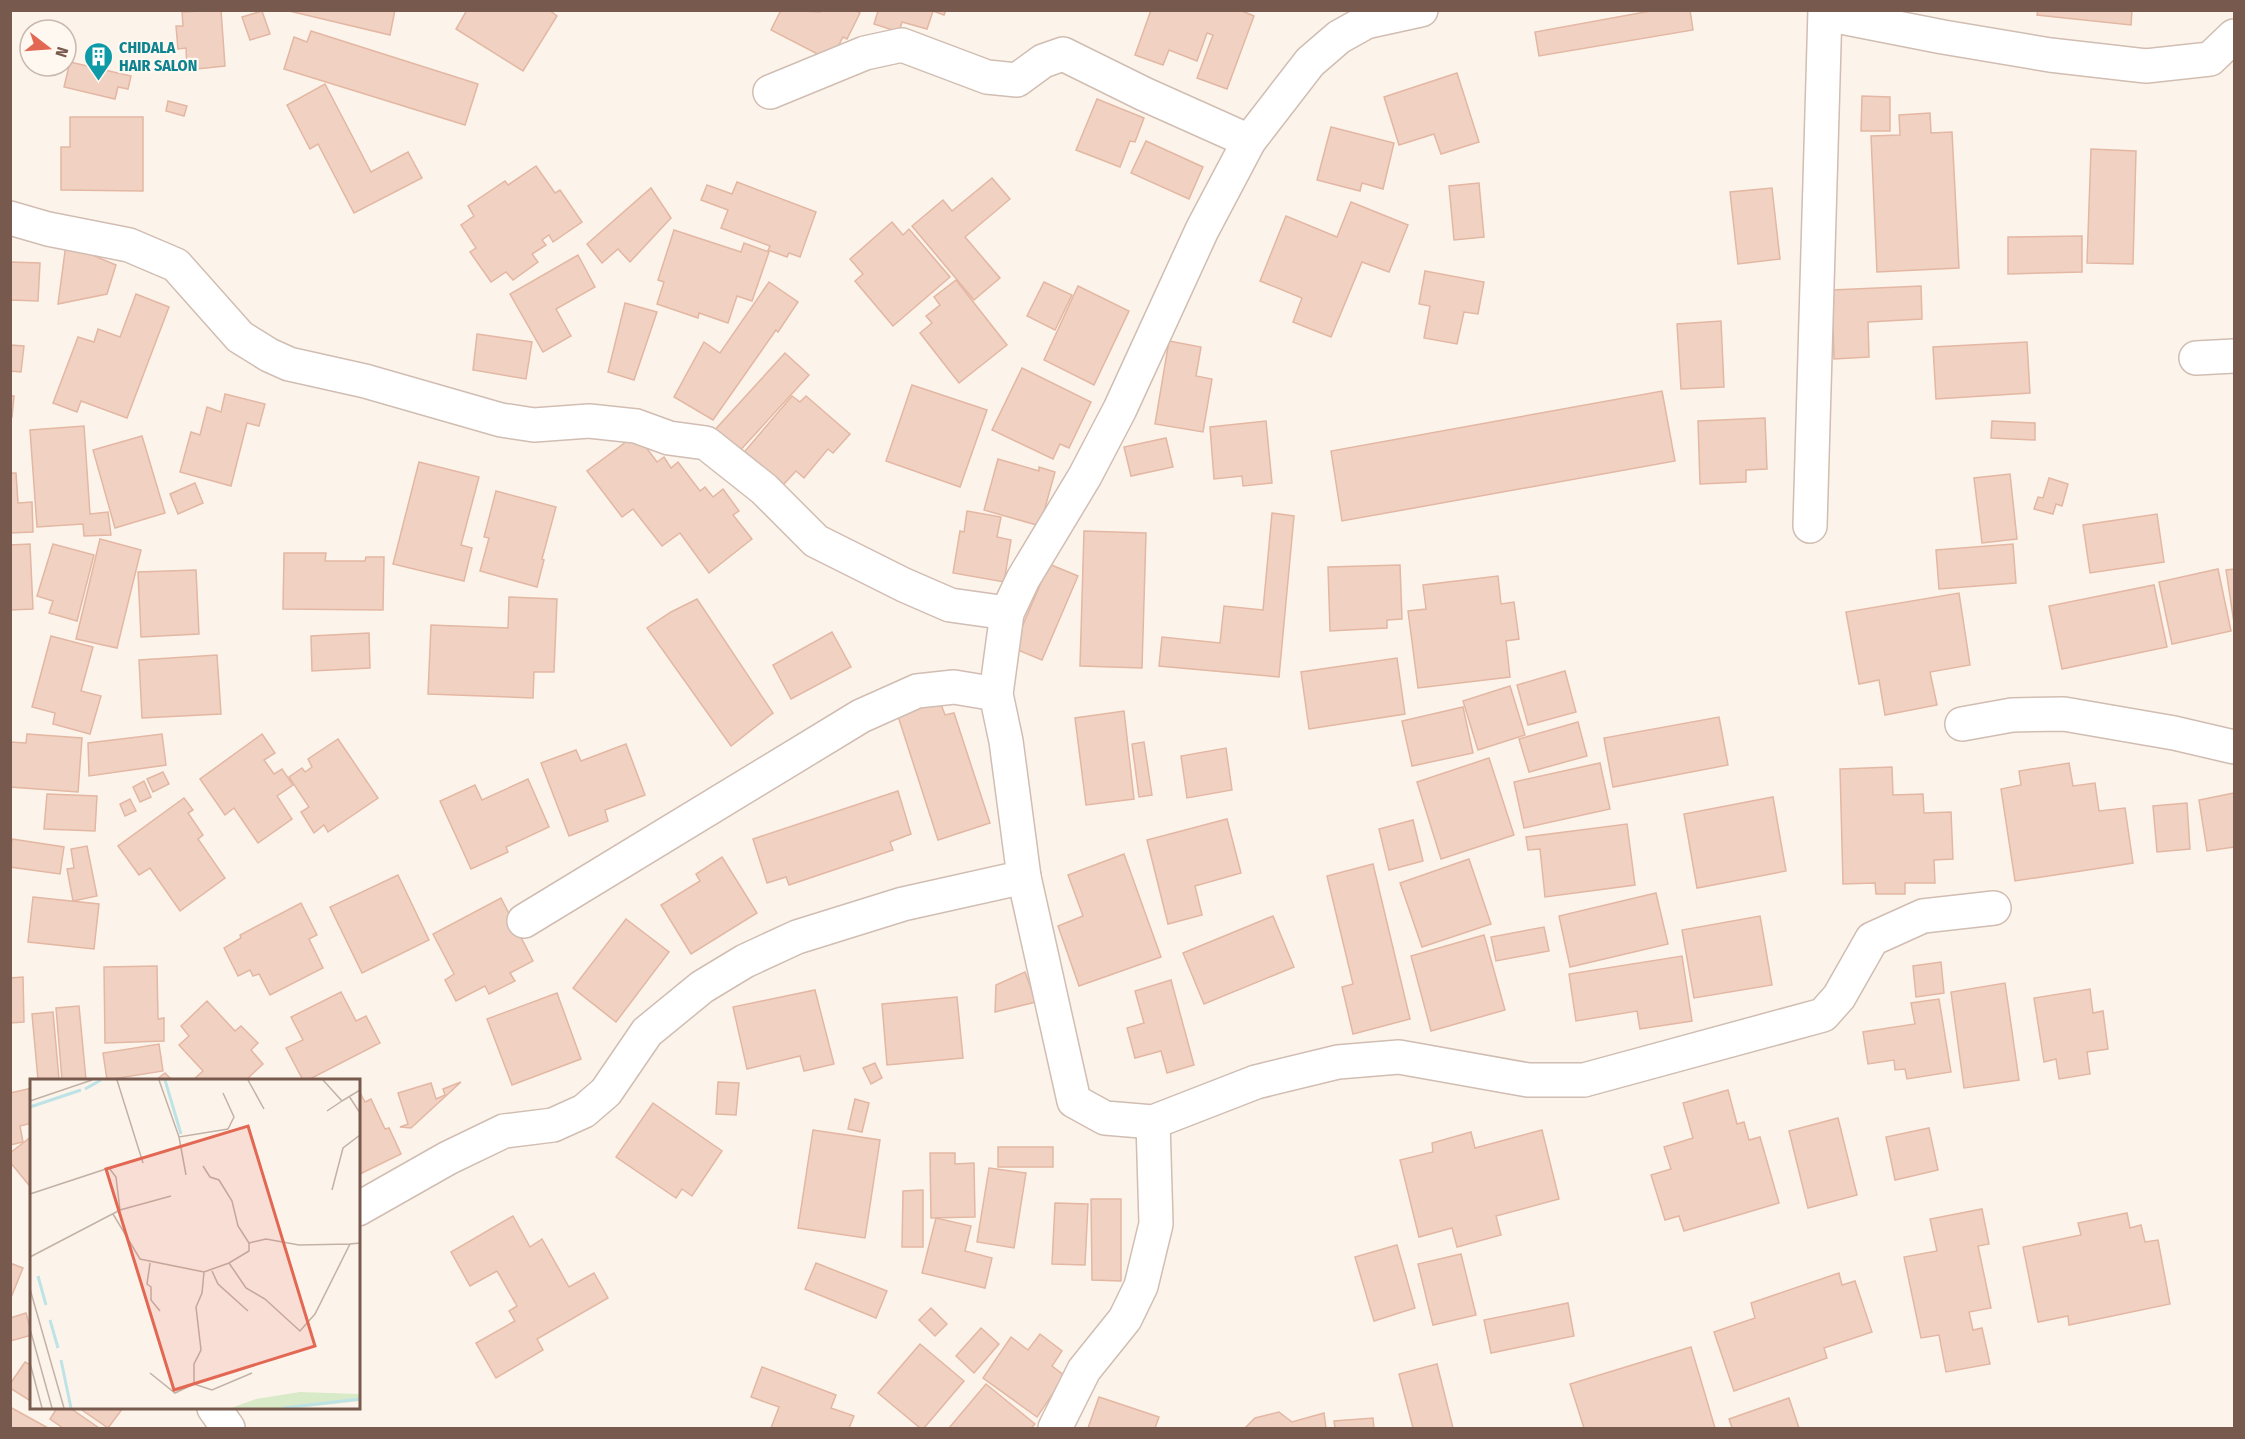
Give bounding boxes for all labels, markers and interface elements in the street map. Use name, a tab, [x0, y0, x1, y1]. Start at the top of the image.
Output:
north arrow	[18, 18, 78, 78]
place label: CHIDALA HAIR SALON	[119, 38, 197, 75]
building icon: CHIDALA HAIR SALON	[82, 40, 114, 82]
text: N	[51, 45, 72, 60]
inset map	[30, 1079, 360, 1409]

